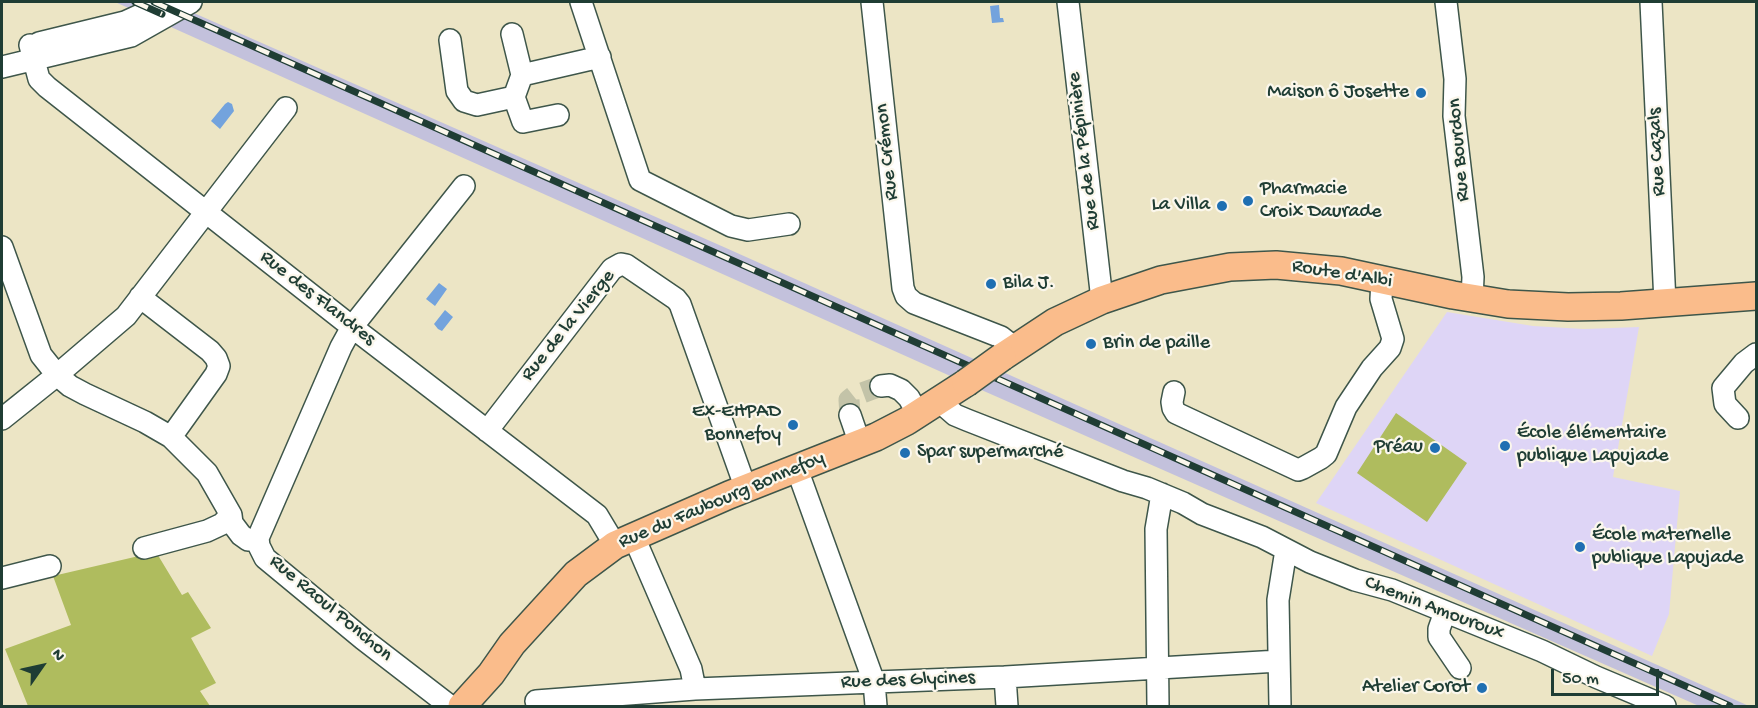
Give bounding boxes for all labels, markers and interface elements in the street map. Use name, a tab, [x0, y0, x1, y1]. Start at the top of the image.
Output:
street label: Rue de la Pépinière	[1063, 71, 1107, 231]
place label: Maison ô Josette	[1267, 81, 1409, 105]
marker: Maison ô Josette	[1414, 86, 1428, 100]
street label: Rue Bourdon	[1444, 97, 1476, 203]
street label: Rue Crémon	[871, 102, 905, 202]
street label: Rue Cazals	[1644, 107, 1672, 197]
place label: Pharmacie Croix Daurade	[1260, 178, 1382, 225]
place label: La Villa	[1151, 194, 1210, 218]
marker: Pharmacie Croix Daurade	[1241, 194, 1255, 208]
marker: La Villa	[1215, 199, 1229, 213]
street label: Rue des Flandres	[254, 246, 380, 352]
street label: Route d'Albi	[1290, 255, 1394, 295]
street label: Rue de la Vierge	[517, 265, 621, 387]
place label: Bila J.	[1003, 272, 1055, 296]
marker: Bila J.	[984, 277, 998, 291]
place label: Brin de paille	[1103, 332, 1210, 356]
marker: Brin de paille	[1084, 337, 1098, 351]
place label: Ex-EHPAD Bonnefoy	[692, 401, 781, 448]
marker: Ex-EHPAD Bonnefoy	[786, 418, 800, 432]
place label: École élémentaire publique Lapujade	[1517, 422, 1669, 469]
place label: Préau	[1374, 436, 1423, 460]
marker: École élémentaire publique Lapujade	[1498, 439, 1512, 453]
place label: Spar supermarché	[917, 441, 1063, 465]
marker: Préau	[1428, 441, 1442, 455]
marker: Spar supermarché	[898, 446, 912, 460]
street label: Rue du Faubourg Bonnefoy	[615, 447, 829, 555]
place label: École maternelle publique Lapujade	[1592, 524, 1744, 571]
marker: École maternelle publique Lapujade	[1573, 540, 1587, 554]
street label: Rue Raoul Ponchon	[263, 550, 397, 668]
street label: Chemin Amouroux	[1361, 571, 1507, 647]
north arrow	[12, 636, 72, 696]
text: N	[47, 646, 68, 665]
scale bar	[1554, 657, 1662, 695]
street label: Rue des Glycines	[840, 667, 976, 695]
text: 50 m	[1562, 669, 1599, 690]
place label: Atelier Corot	[1362, 676, 1470, 700]
marker: Atelier Corot	[1475, 681, 1489, 695]

